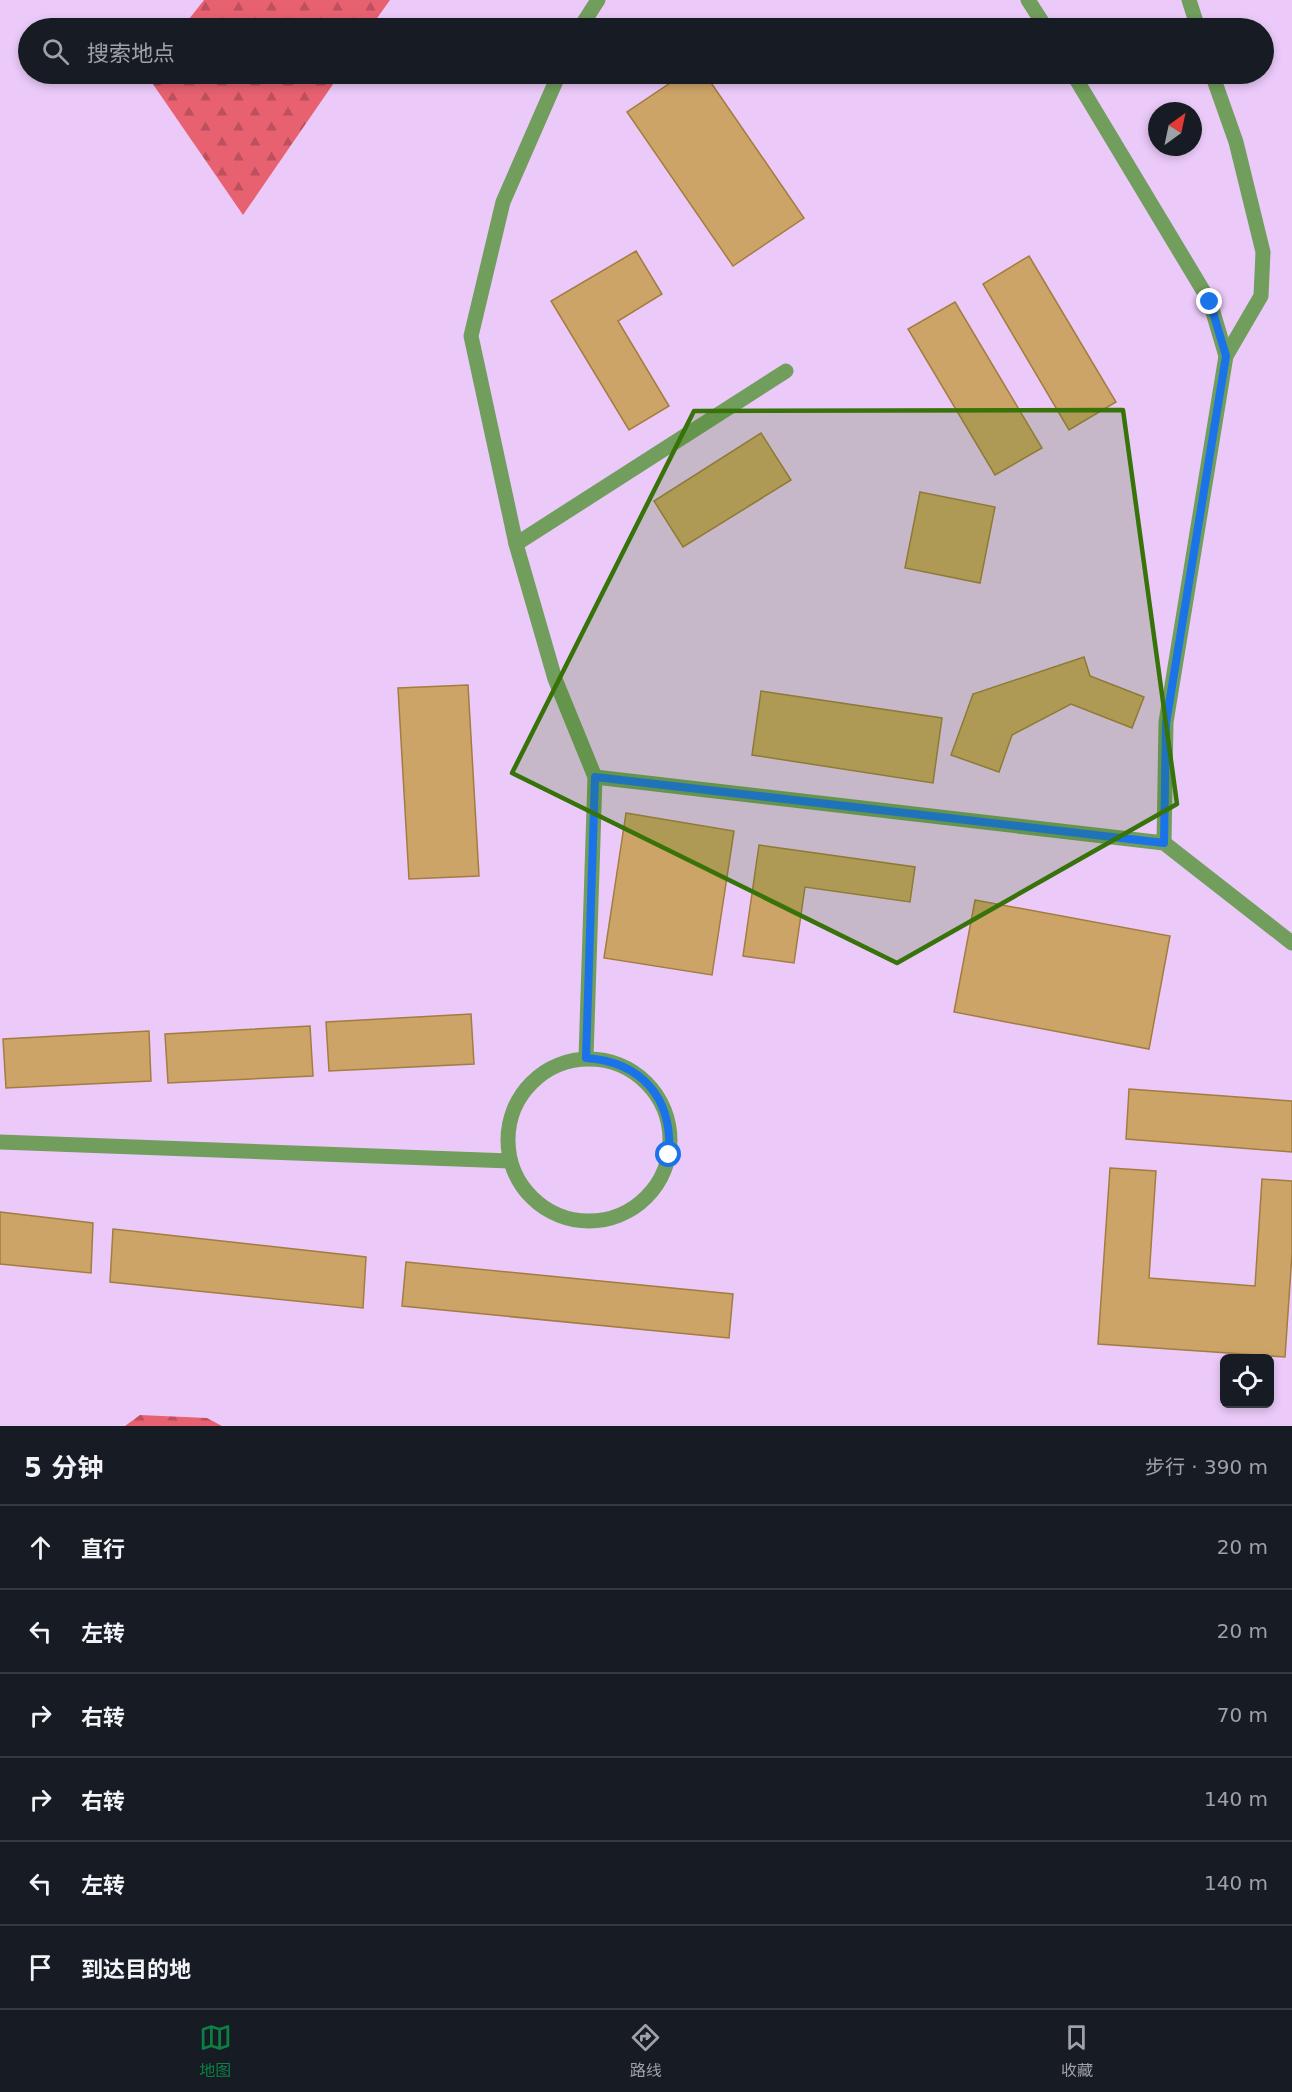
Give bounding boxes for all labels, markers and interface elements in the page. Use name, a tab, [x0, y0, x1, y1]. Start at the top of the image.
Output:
search box	[18, 18, 1274, 84]
icon: search	[39, 35, 72, 68]
text: 搜索地点	[87, 41, 175, 66]
north arrow	[1148, 102, 1202, 156]
route end	[1196, 288, 1222, 314]
route start	[655, 1141, 681, 1167]
map controls	[1220, 1354, 1274, 1408]
button: locate	[1220, 1354, 1274, 1408]
text: 5 分钟	[24, 1453, 103, 1483]
text: 步行 · 390 m	[1145, 1455, 1268, 1479]
icon: ahead	[24, 1531, 57, 1564]
text: 20 m	[1217, 1535, 1268, 1559]
text: 直行	[81, 1537, 125, 1562]
icon: left	[24, 1615, 57, 1648]
text: 20 m	[1217, 1619, 1268, 1643]
text: 左转	[81, 1621, 125, 1646]
icon: right	[24, 1699, 57, 1732]
text: 70 m	[1217, 1703, 1268, 1727]
text: 右转	[81, 1705, 125, 1730]
icon: right	[24, 1783, 57, 1816]
text: 140 m	[1204, 1787, 1268, 1811]
text: 右转	[81, 1789, 125, 1814]
icon: left	[24, 1867, 57, 1900]
text: 140 m	[1204, 1871, 1268, 1895]
text: 左转	[81, 1873, 125, 1898]
icon: arrive	[24, 1951, 57, 1984]
text: 到达目的地	[81, 1957, 191, 1982]
tab: 地图	[199, 2021, 232, 2081]
tab: 路线	[629, 2021, 662, 2081]
tab: 收藏	[1060, 2021, 1093, 2081]

